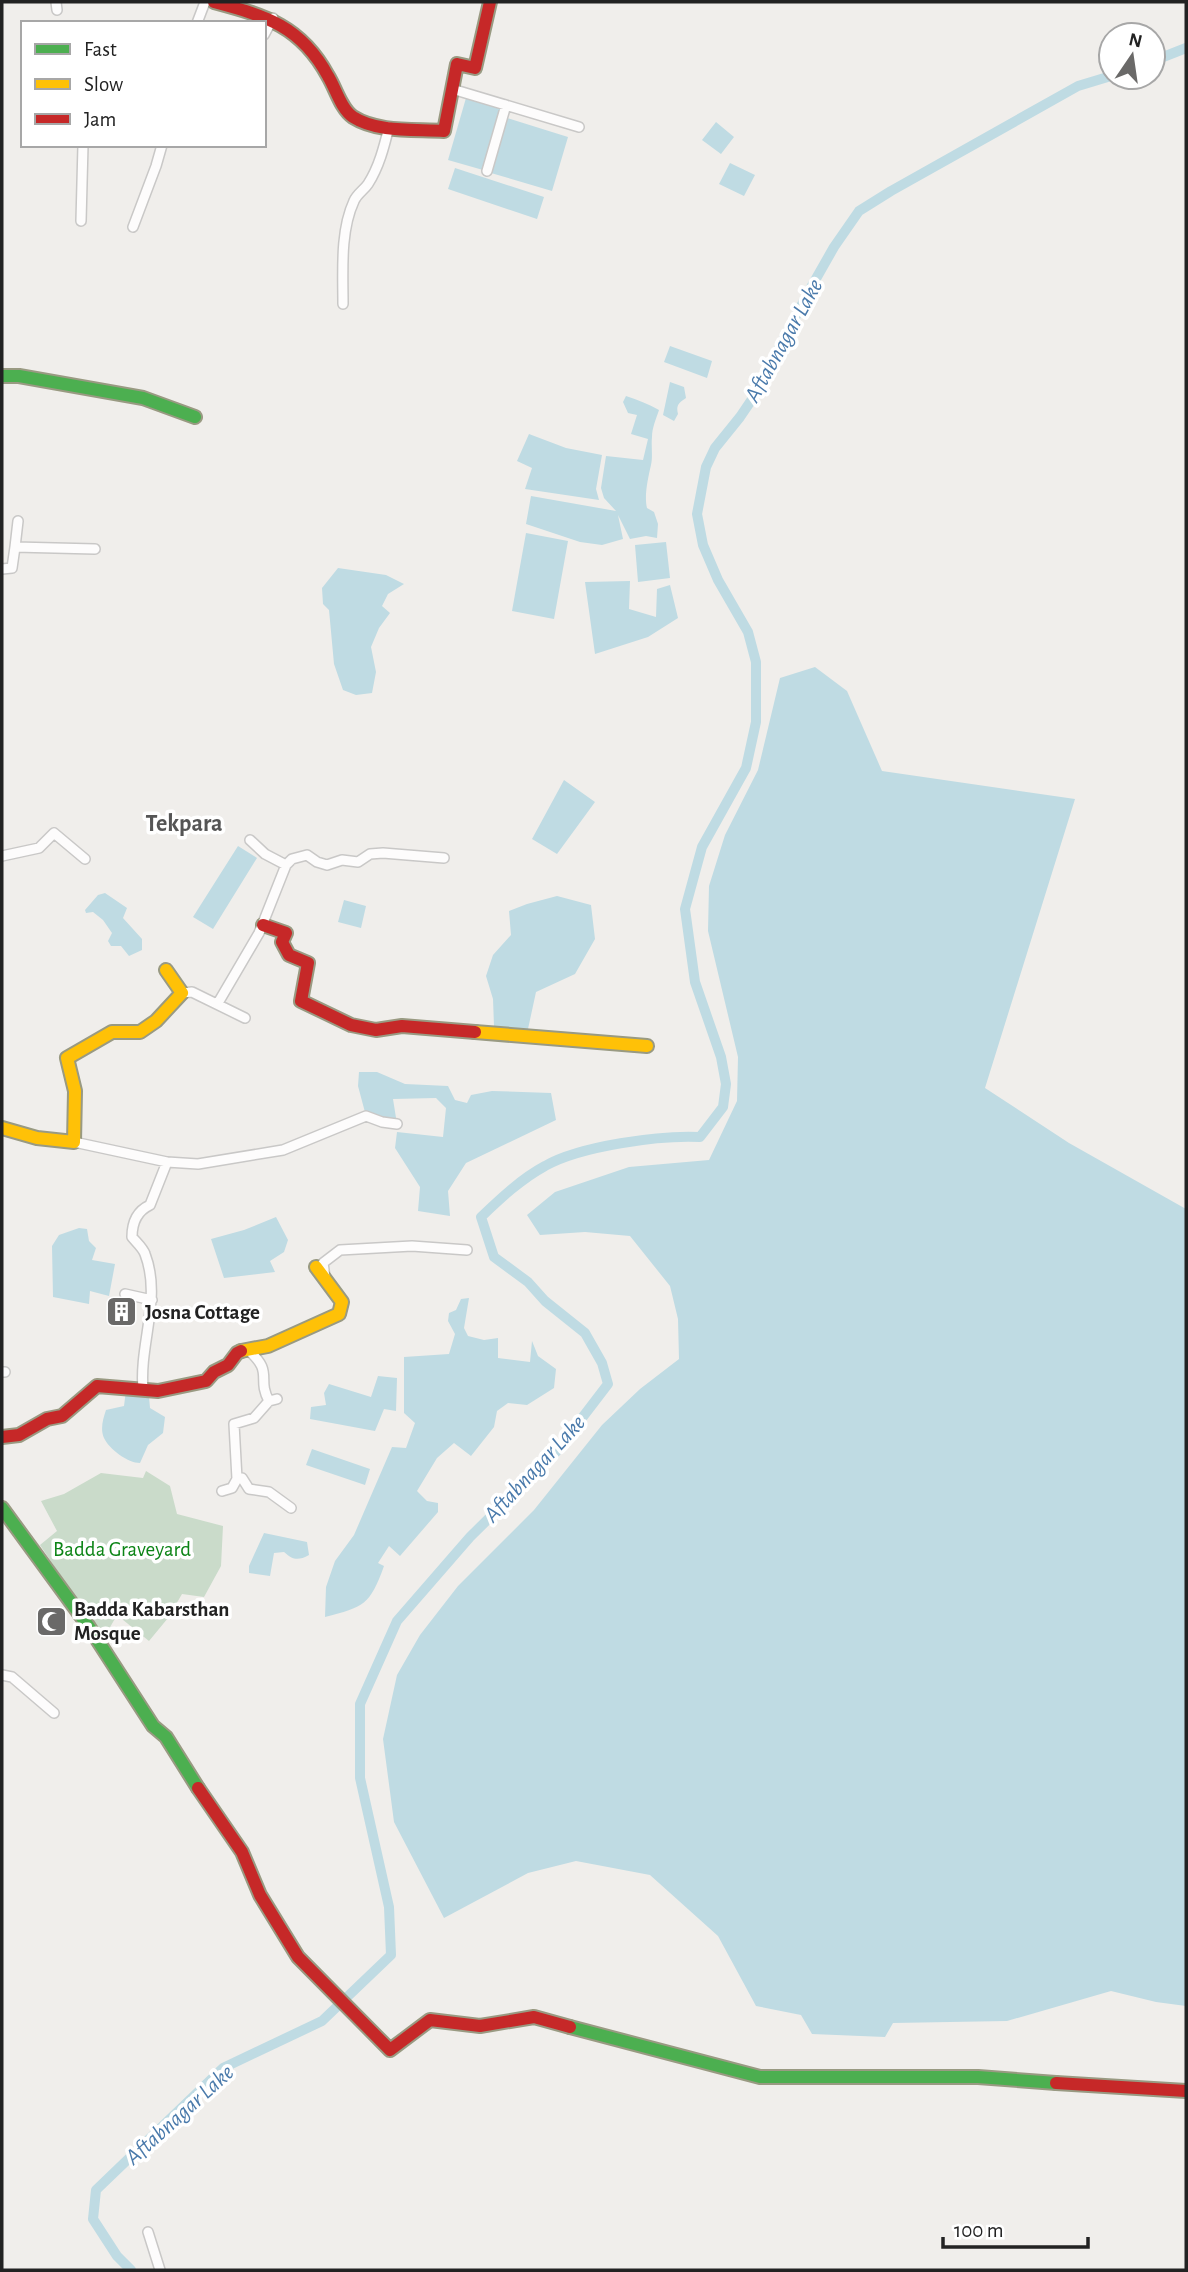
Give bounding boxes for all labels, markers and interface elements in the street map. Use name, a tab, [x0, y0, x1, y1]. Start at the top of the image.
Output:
legend	[21, 21, 266, 147]
north arrow	[1097, 21, 1167, 91]
text: N	[1127, 30, 1144, 52]
text: Fast	[84, 39, 117, 60]
text: Slow	[84, 74, 123, 95]
text: Jam	[84, 109, 116, 130]
water label: Aftabnagar Lake	[741, 275, 828, 407]
district label: Tekpara	[145, 812, 223, 836]
building icon: Josna Cottage	[105, 1295, 139, 1329]
place label: Josna Cottage	[145, 1302, 260, 1323]
water label: Aftabnagar Lake	[479, 1411, 590, 1528]
park label: Badda Graveyard	[53, 1539, 191, 1560]
place label: Badda Kabarsthan Mosque	[74, 1599, 229, 1644]
mosque icon: Badda Kabarsthan Mosque	[34, 1604, 68, 1638]
water label: Aftabnagar Lake	[121, 2061, 239, 2170]
scale bar	[943, 2206, 1088, 2250]
text: 100 m	[954, 2220, 1004, 2241]

